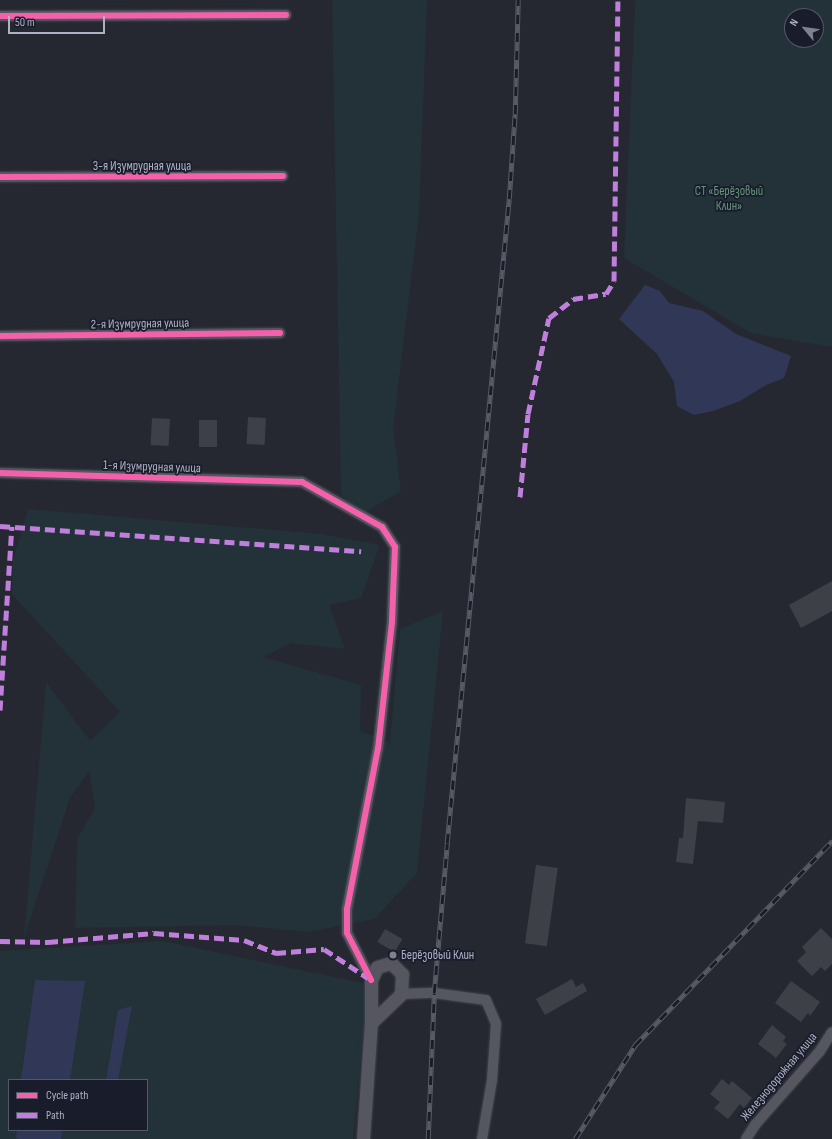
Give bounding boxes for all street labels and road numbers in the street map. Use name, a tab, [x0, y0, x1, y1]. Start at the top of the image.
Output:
street label: 3-я Изумрудная улица	[93, 158, 191, 174]
street label: 2-я Изумрудная улица	[91, 315, 189, 333]
street label: 1-я Изумрудная улица	[103, 458, 201, 476]
street label: Железнодорожная улица	[738, 1030, 820, 1124]

